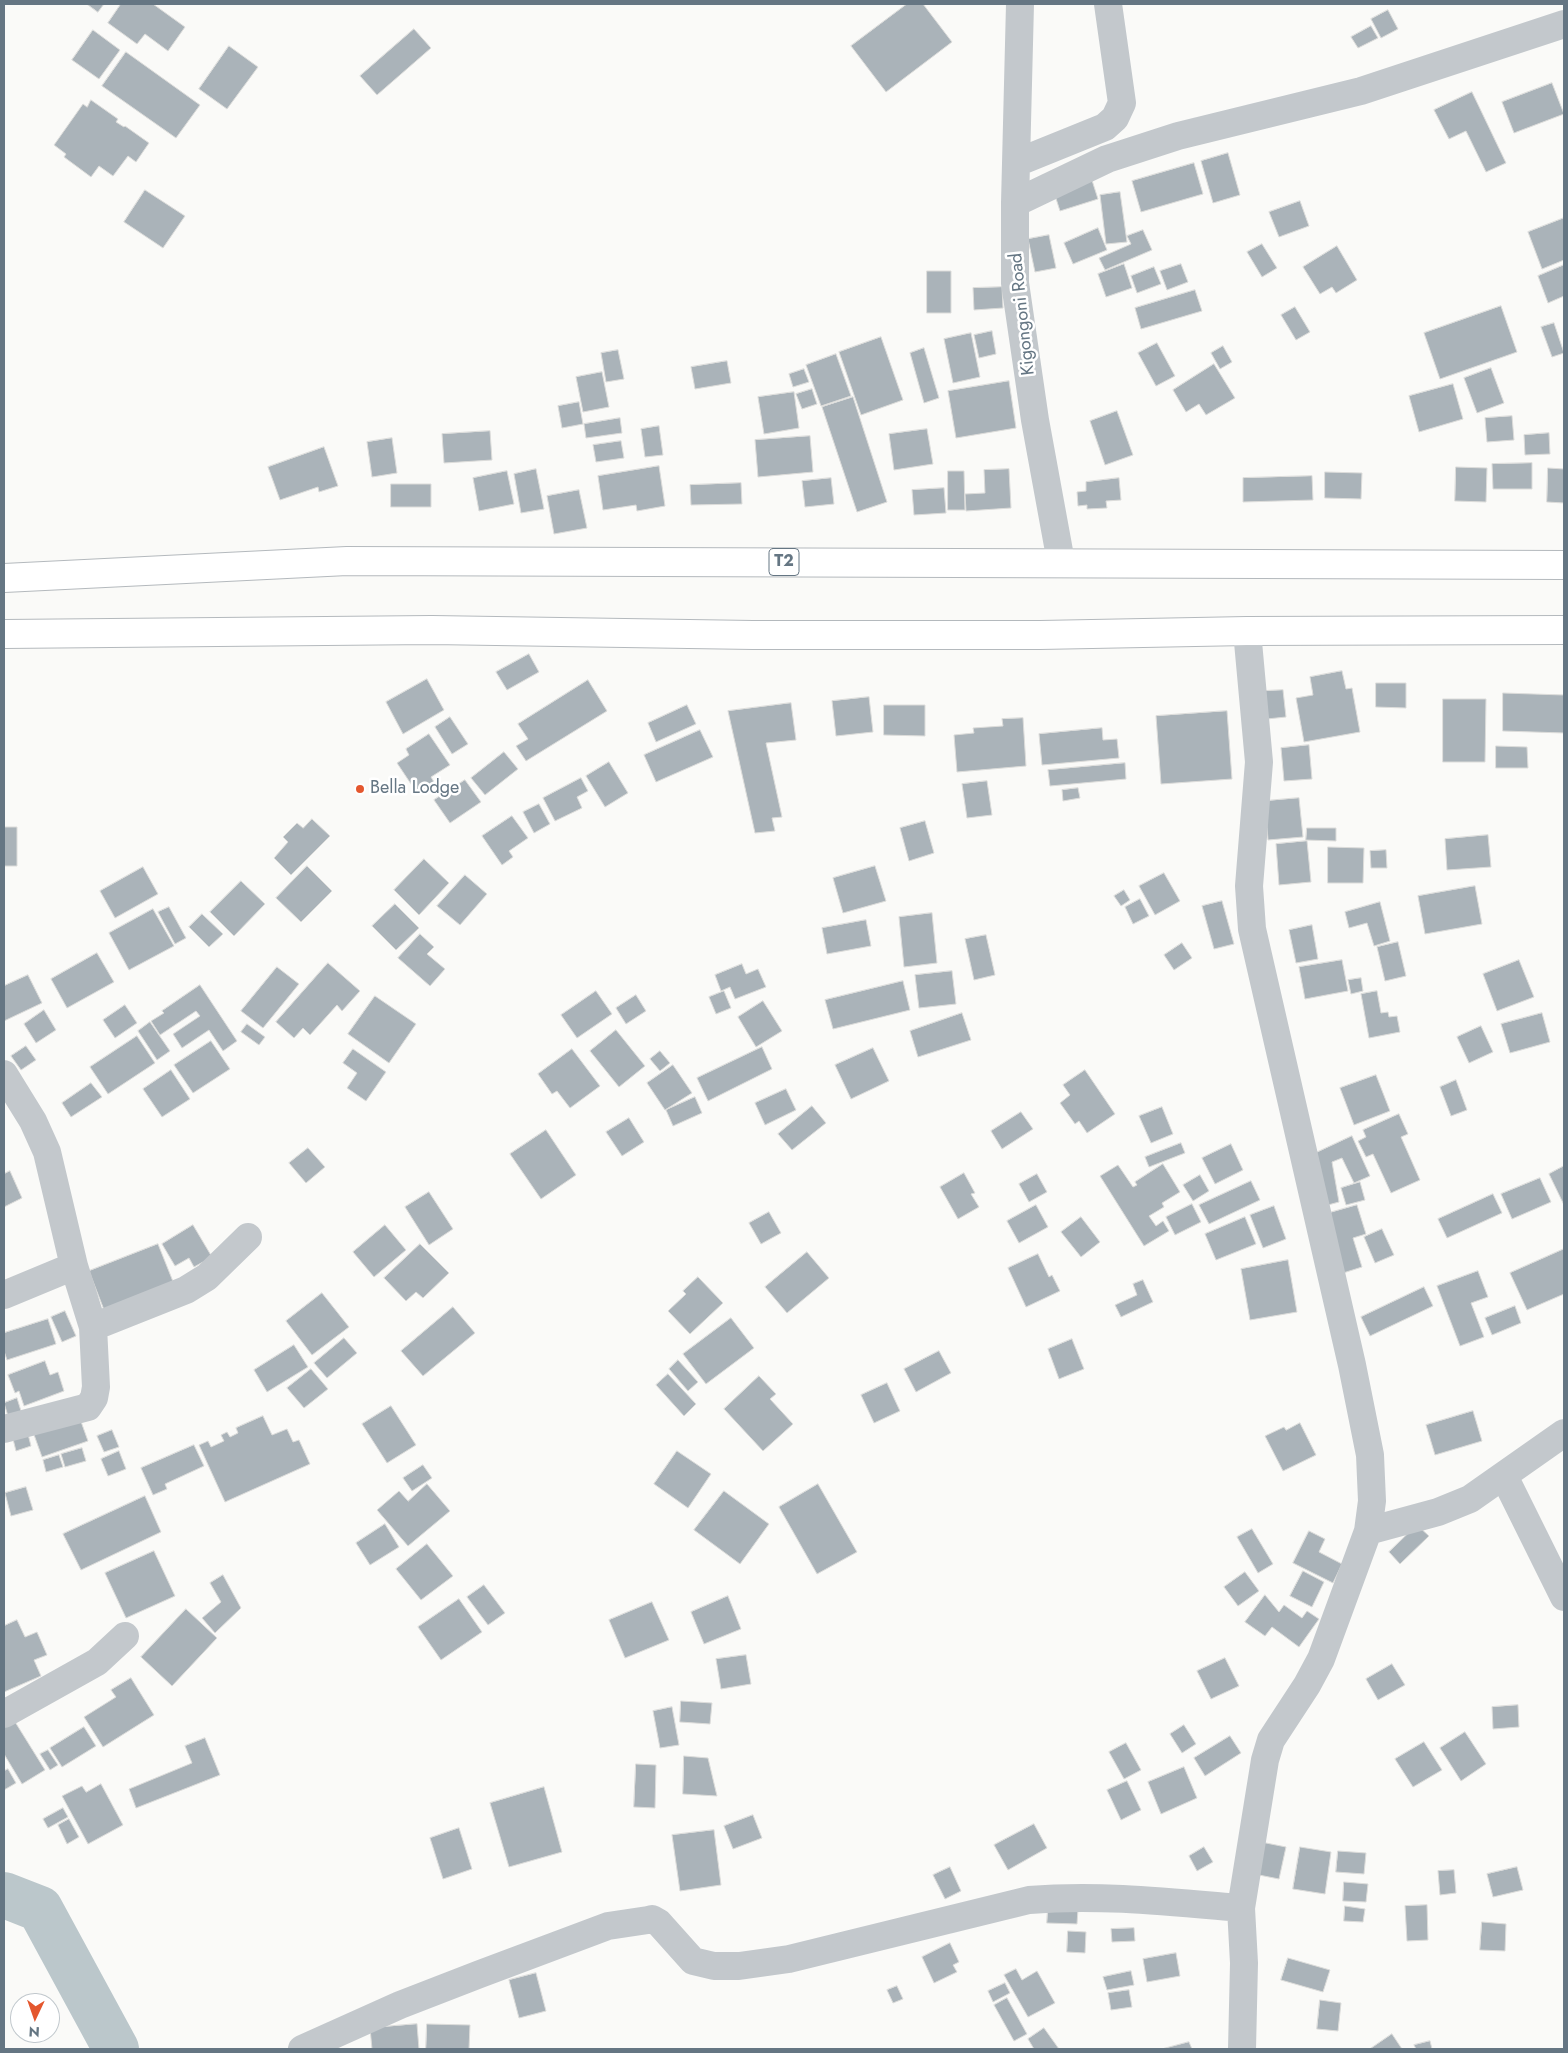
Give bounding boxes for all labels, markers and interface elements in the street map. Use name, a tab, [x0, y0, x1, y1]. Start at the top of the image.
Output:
street label: Kigongoni Road	[1006, 252, 1040, 376]
road number: T2	[769, 548, 799, 576]
place label: Bella Lodge	[370, 778, 459, 800]
marker: Bella Lodge	[354, 783, 366, 795]
north arrow	[10, 1993, 60, 2043]
text: N	[28, 2022, 40, 2042]

